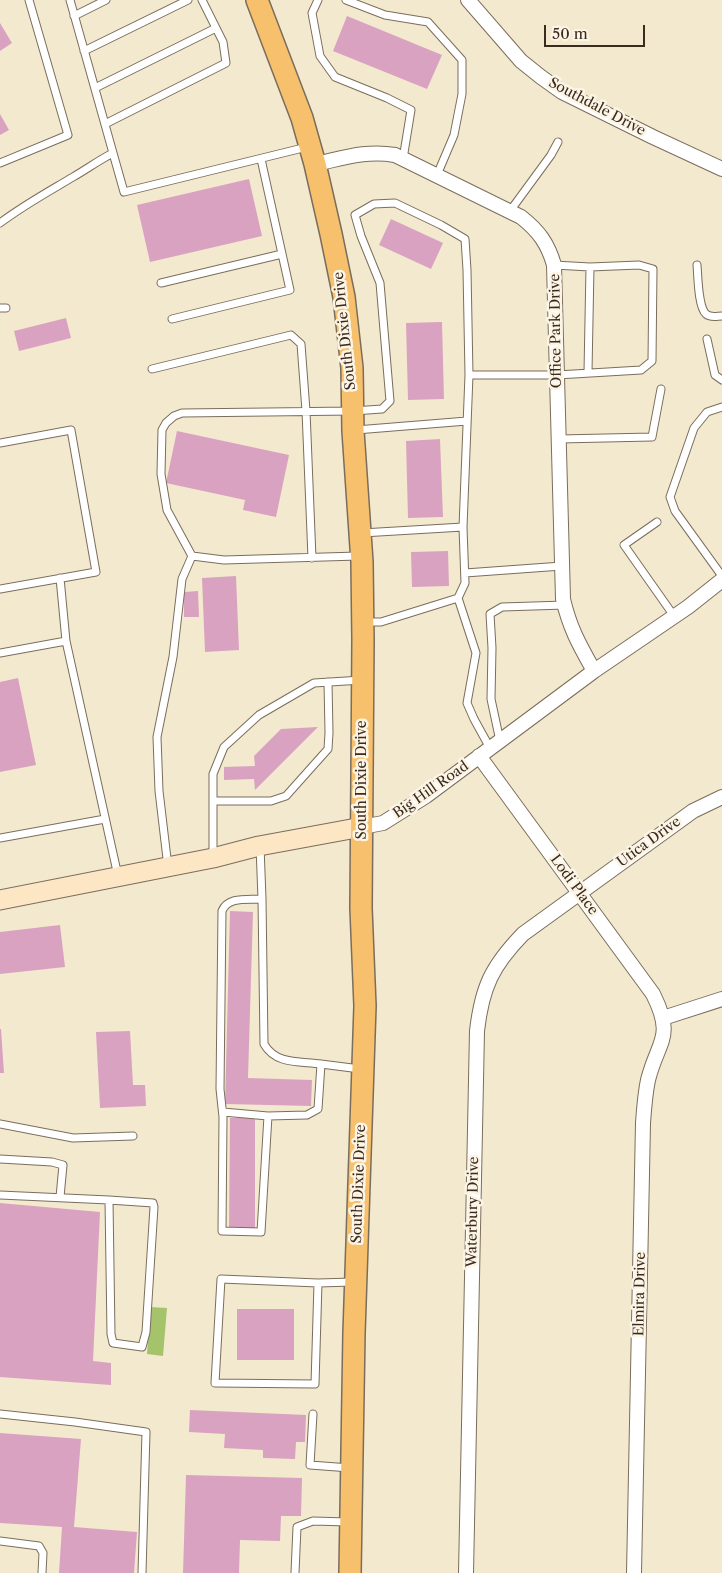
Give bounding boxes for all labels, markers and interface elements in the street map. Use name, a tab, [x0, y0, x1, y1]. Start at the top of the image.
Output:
scale bar	[547, 15, 648, 47]
text: 50 m	[552, 24, 588, 43]
street label: Southdale Drive	[546, 74, 648, 140]
street label: South Dixie Drive	[330, 271, 360, 391]
street label: Office Park Drive	[547, 274, 565, 388]
street label: South Dixie Drive	[354, 720, 370, 840]
street label: Big Hill Road	[390, 758, 472, 822]
street label: Utica Drive	[614, 813, 684, 871]
street label: Lodi Place	[547, 852, 601, 918]
street label: South Dixie Drive	[349, 1124, 369, 1244]
street label: Waterbury Drive	[464, 1156, 482, 1268]
street label: Elmira Drive	[631, 1252, 649, 1336]

